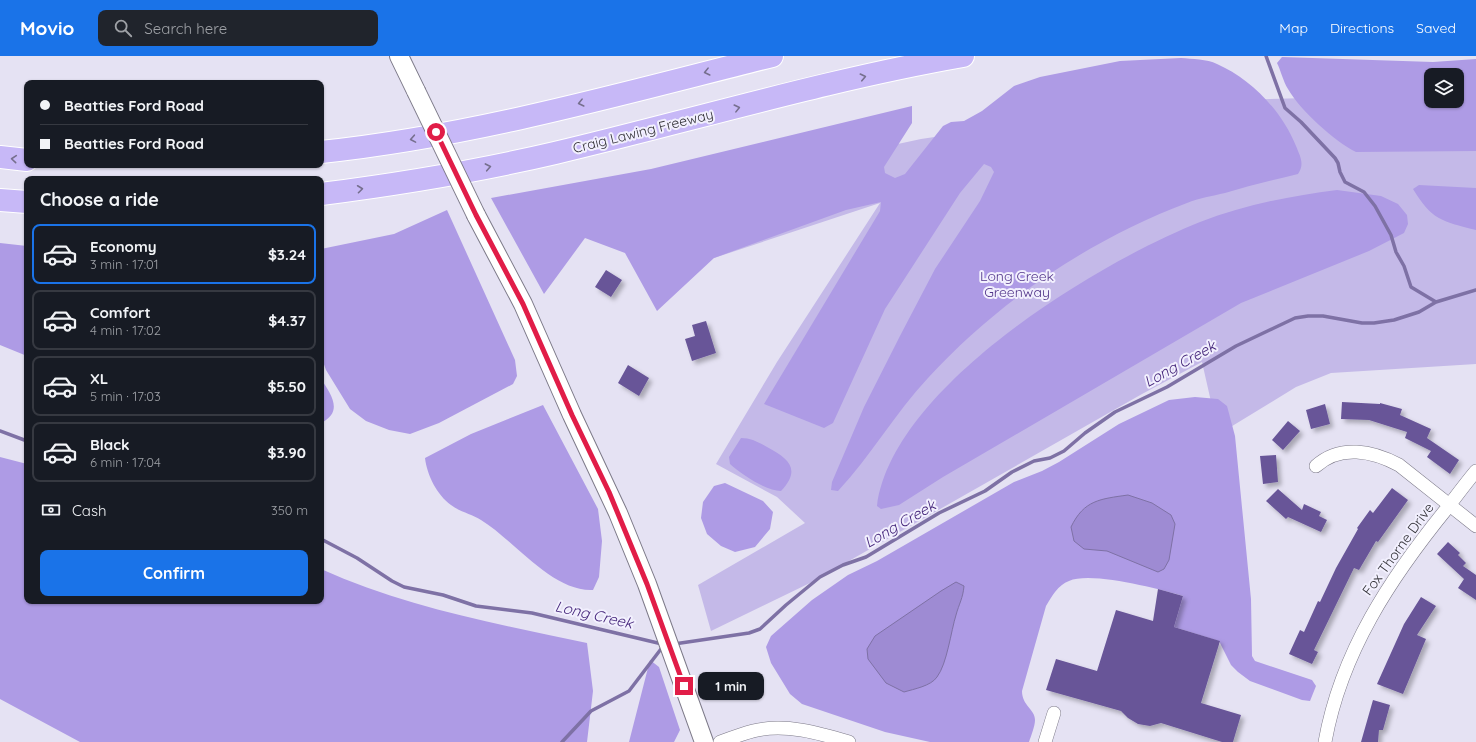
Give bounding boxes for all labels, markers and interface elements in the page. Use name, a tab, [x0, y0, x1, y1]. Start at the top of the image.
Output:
search box	[98, 10, 378, 46]
text: Movio	[20, 16, 74, 40]
icon: search	[112, 17, 134, 39]
text: Search here	[144, 19, 227, 38]
text: Map	[1279, 19, 1308, 37]
text: Directions	[1330, 19, 1394, 37]
text: Saved	[1416, 19, 1456, 37]
one-way arrow	[704, 67, 711, 76]
map controls	[1424, 68, 1464, 108]
button: layers	[1424, 68, 1464, 108]
one-way arrow	[860, 74, 866, 82]
text: Beatties Ford Road	[64, 96, 204, 115]
one-way arrow	[578, 99, 585, 107]
street label: Craig Lawing Freeway	[571, 105, 715, 157]
one-way arrow	[734, 105, 740, 113]
route start	[427, 123, 445, 141]
text: Beatties Ford Road	[64, 134, 204, 153]
one-way arrow	[410, 134, 416, 142]
one-way arrow	[10, 154, 17, 163]
one-way arrow	[485, 163, 491, 171]
one-way arrow	[357, 185, 363, 194]
text: Choose a ride	[40, 188, 159, 211]
icon: car	[42, 236, 78, 272]
text: Economy	[90, 237, 157, 256]
text: $3.24	[268, 245, 306, 264]
text: 3 min · 17:01	[90, 256, 159, 272]
park label: Long Creek Greenway	[980, 267, 1054, 301]
icon: car	[42, 302, 78, 338]
text: Comfort	[90, 303, 151, 322]
text: $4.37	[268, 311, 306, 330]
text: 4 min · 17:02	[90, 322, 161, 338]
water label: Long Creek	[1140, 335, 1221, 391]
icon: car	[42, 368, 78, 404]
text: XL	[90, 369, 108, 388]
text: $5.50	[267, 377, 306, 396]
text: 5 min · 17:03	[90, 388, 161, 404]
icon: car	[42, 434, 78, 470]
text: Black	[90, 435, 130, 454]
text: $3.90	[268, 443, 306, 462]
text: 6 min · 17:04	[90, 454, 161, 470]
water label: Long Creek	[861, 495, 941, 552]
icon: cash	[40, 499, 62, 521]
street label: Fox Thorne Drive	[1358, 499, 1438, 599]
text: Cash	[72, 501, 106, 520]
text: 350 m	[271, 502, 308, 518]
button: Confirm	[40, 550, 308, 596]
water label: Long Creek	[553, 596, 637, 633]
callout: 1 min	[698, 672, 764, 700]
route end	[675, 677, 693, 695]
text: 1 min	[715, 678, 747, 694]

